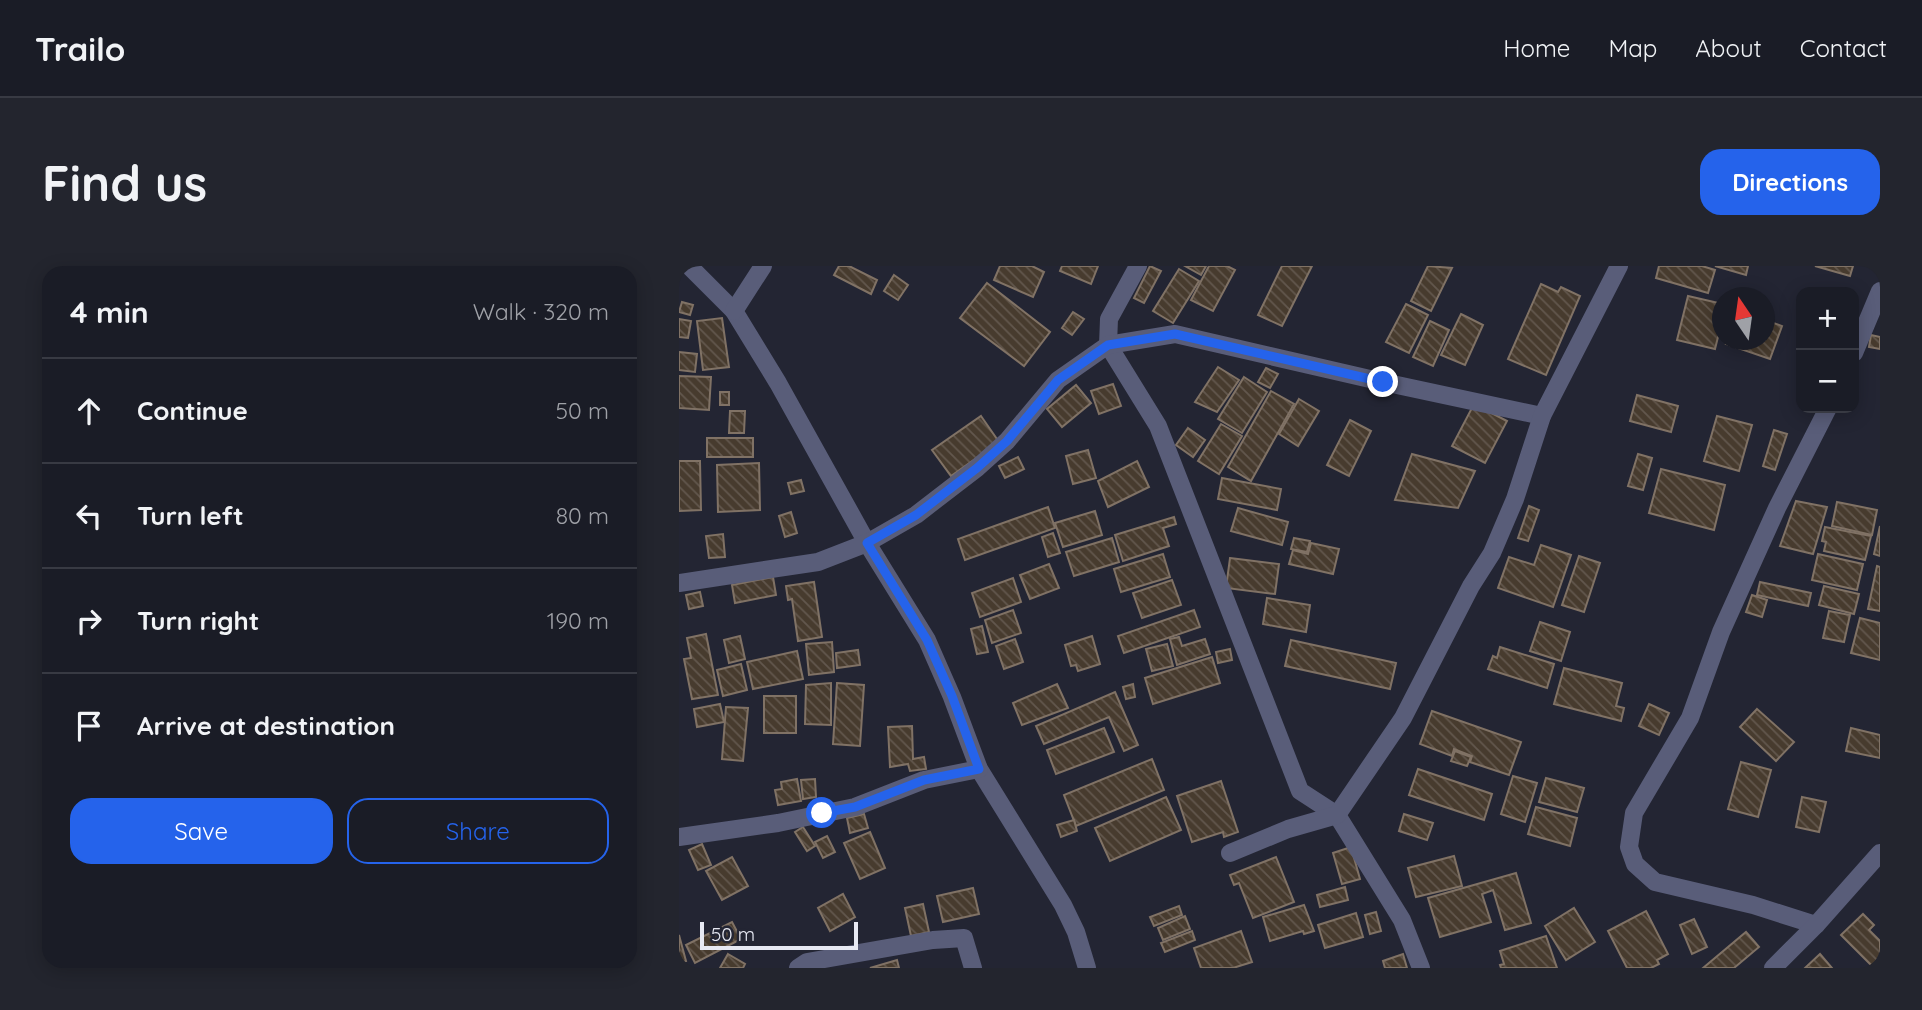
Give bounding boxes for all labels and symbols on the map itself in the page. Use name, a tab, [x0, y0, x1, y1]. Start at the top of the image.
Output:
north arrow	[1712, 287, 1775, 350]
route end	[1367, 366, 1398, 397]
route start	[806, 797, 837, 828]
scale bar	[700, 919, 857, 951]

